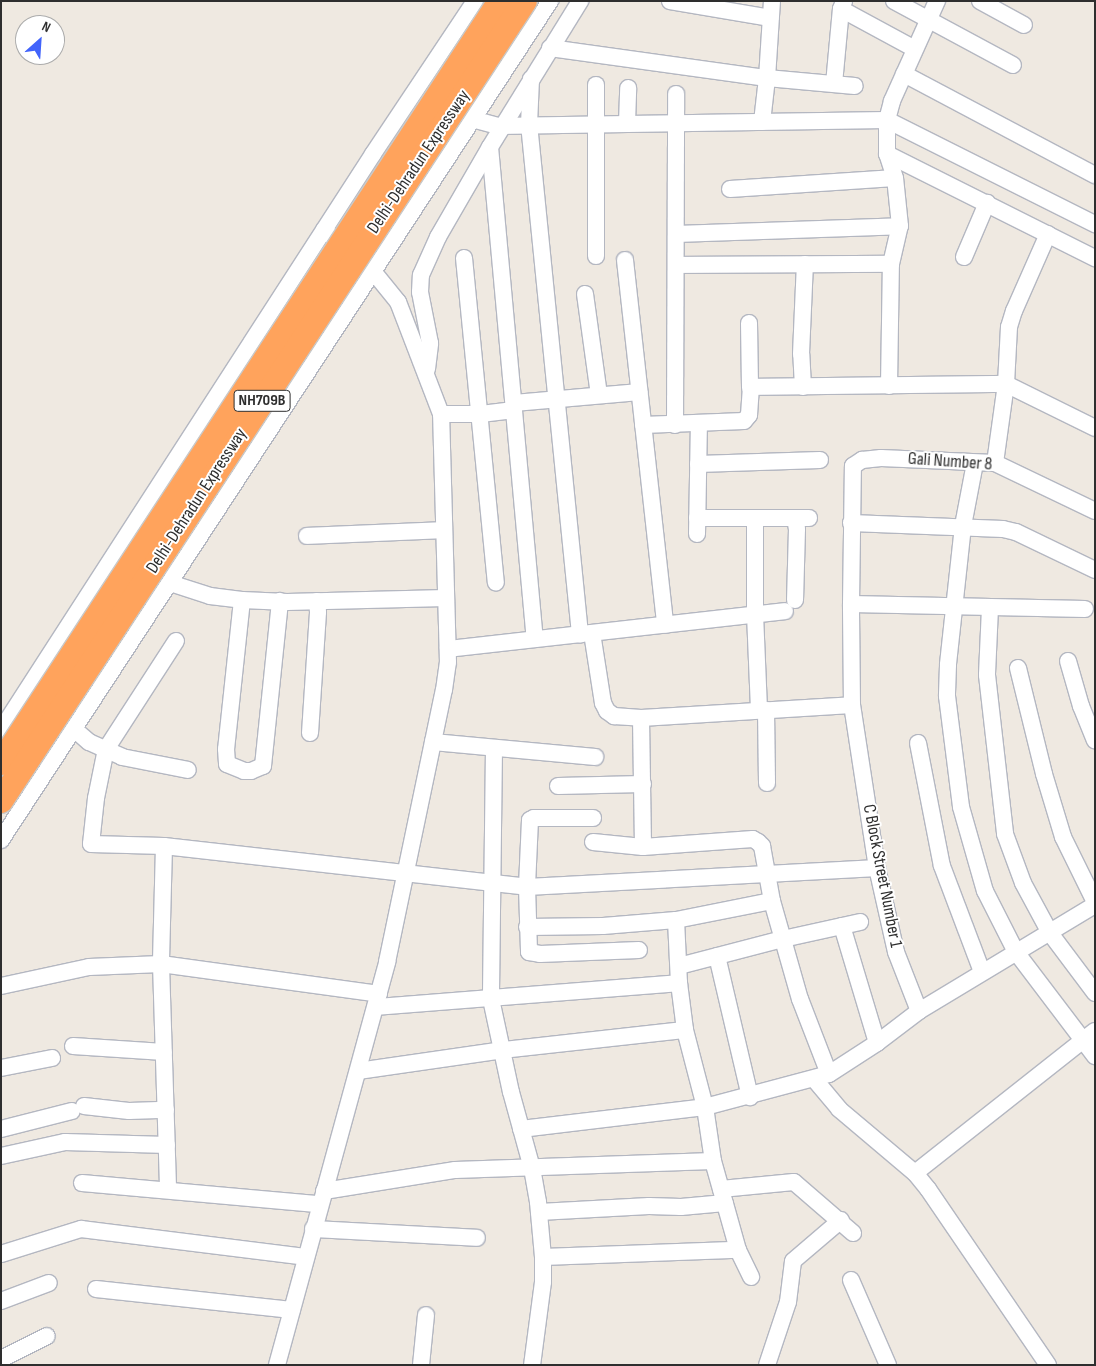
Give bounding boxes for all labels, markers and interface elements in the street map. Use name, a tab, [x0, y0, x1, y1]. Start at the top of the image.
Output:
north arrow	[15, 15, 65, 65]
text: N	[39, 18, 53, 36]
street label: Delhi-Dehradun Expressway	[363, 86, 475, 238]
road number: NH709B	[233, 388, 291, 414]
street label: Delhi-Dehradun Expressway	[142, 424, 252, 578]
street label: Gali Number 8	[907, 448, 993, 476]
street label: C Block Street Number 1	[858, 803, 906, 949]

